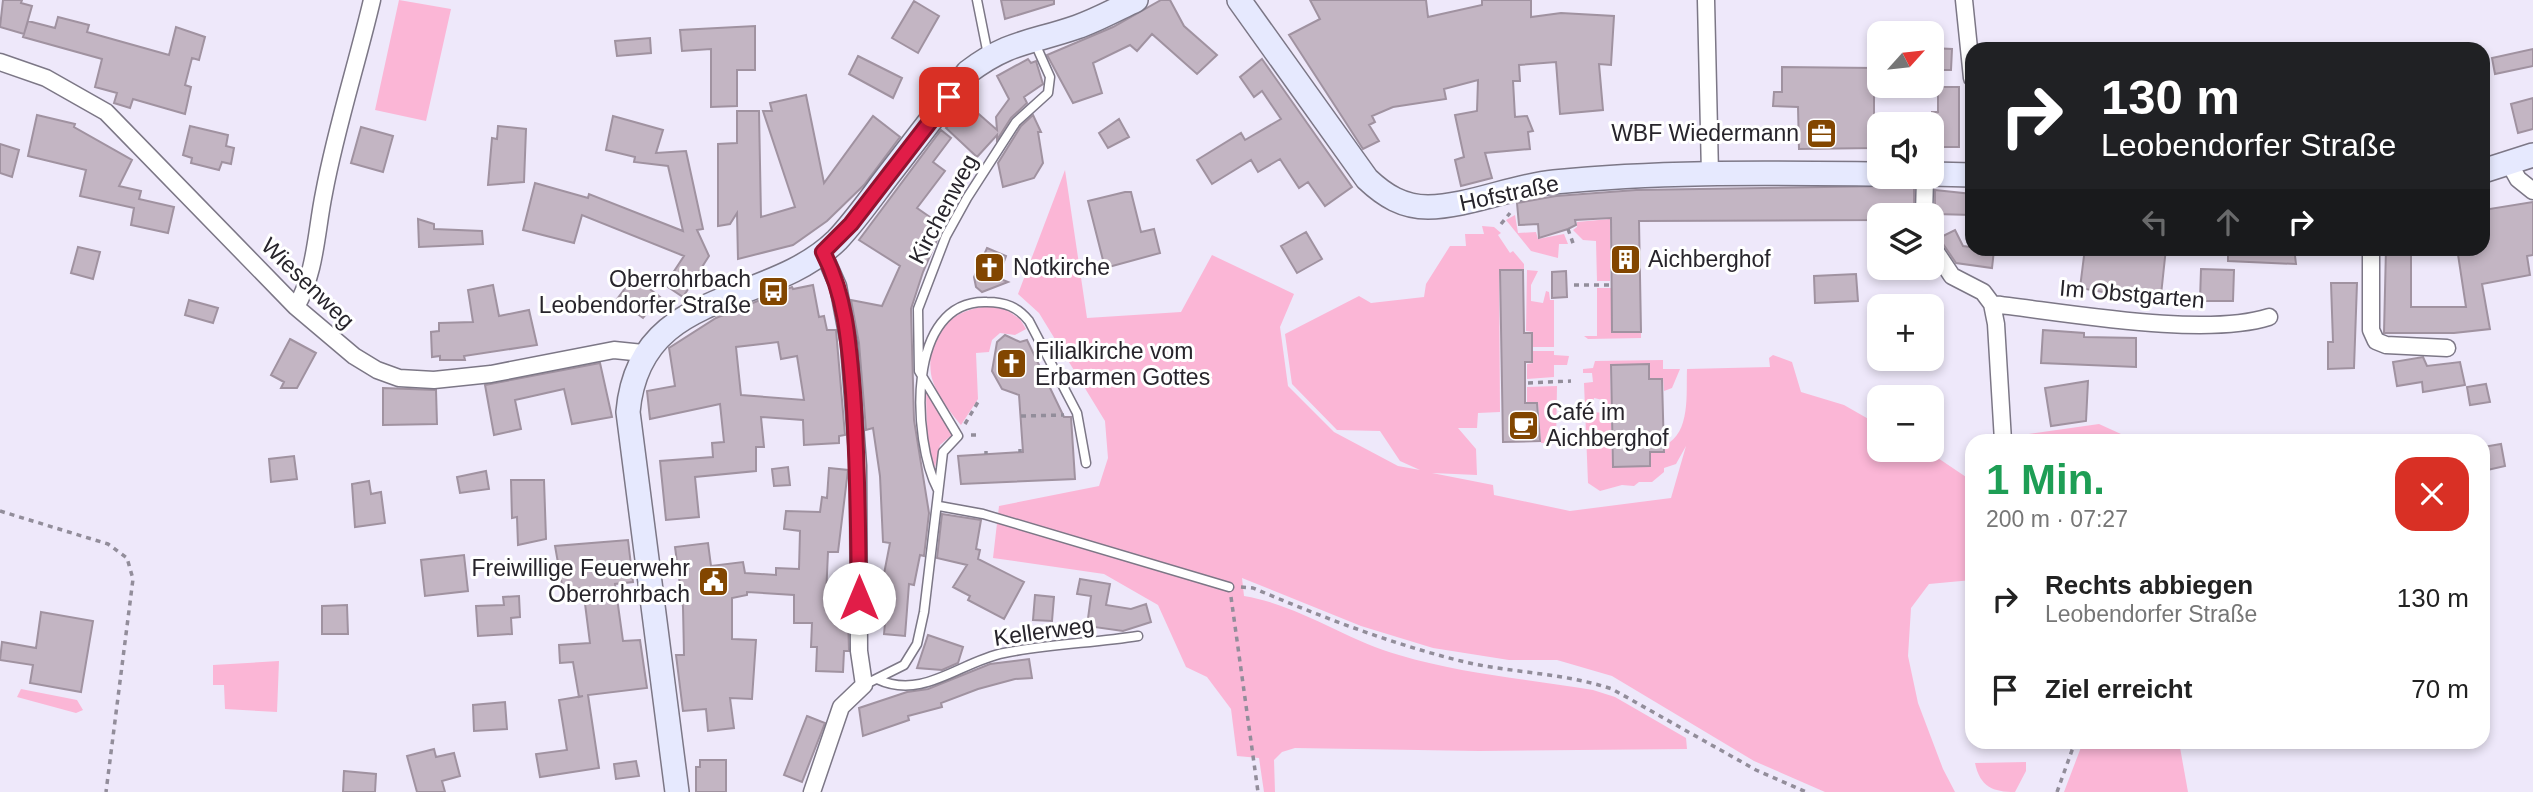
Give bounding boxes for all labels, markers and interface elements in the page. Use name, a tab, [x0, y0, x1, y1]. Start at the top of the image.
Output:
north arrow	[1867, 21, 1944, 98]
map controls	[1867, 21, 1944, 462]
pin	[919, 67, 979, 127]
icon: right	[1986, 70, 2077, 161]
text: 130 m	[2101, 70, 2240, 124]
icon: arrive	[930, 78, 968, 116]
button: sound	[1867, 112, 1944, 189]
office icon: WBF Wiedermann	[1805, 116, 1839, 150]
place label: WBF Wiedermann	[1611, 120, 1799, 146]
text: Leobendorfer Straße	[2101, 127, 2396, 163]
street label: Kirchenweg	[903, 150, 983, 268]
street label: Hofstraße	[1457, 170, 1561, 216]
button: layers	[1867, 203, 1944, 280]
icon: left	[2136, 203, 2174, 241]
icon: ahead	[2209, 203, 2247, 241]
icon: right	[2282, 203, 2320, 241]
street label: Wiesenweg	[256, 232, 360, 334]
building icon: Aichberghof	[1608, 242, 1642, 276]
place label: Aichberghof	[1648, 246, 1771, 272]
church icon: Notkirche	[973, 250, 1007, 284]
place label: Notkirche	[1013, 254, 1110, 280]
place label: Oberrohrbach Leobendorfer Straße	[539, 266, 751, 318]
bus stop icon: Oberrohrbach Leobendorfer Straße	[757, 275, 791, 309]
street label: Im Obstgarten	[2058, 275, 2206, 313]
button: +	[1867, 294, 1944, 371]
place label: Filialkirche vom Erbarmen Gottes	[1035, 338, 1210, 390]
church icon: Filialkirche vom Erbarmen Gottes	[995, 347, 1029, 381]
button: −	[1867, 385, 1944, 462]
place label: Café im Aichberghof	[1546, 399, 1669, 451]
cafe icon: Café im Aichberghof	[1506, 408, 1540, 442]
text: 1 Min.	[1986, 456, 2105, 503]
button: close	[2395, 457, 2469, 531]
text: 200 m · 07:27	[1986, 506, 2128, 532]
place label: Freiwillige Feuerwehr Oberrohrbach	[471, 555, 690, 607]
position arrow	[822, 561, 896, 635]
public building icon: Freiwillige Feuerwehr Oberrohrbach	[696, 564, 730, 598]
text: Rechts abbiegen	[2045, 570, 2253, 600]
icon: right	[1986, 580, 2024, 618]
text: 130 m	[2397, 583, 2469, 613]
text: Leobendorfer Straße	[2045, 601, 2257, 627]
street label: Kellerweg	[992, 611, 1096, 651]
icon: arrive	[1986, 671, 2024, 709]
text: Ziel erreicht	[2045, 674, 2192, 704]
text: 70 m	[2411, 674, 2469, 704]

